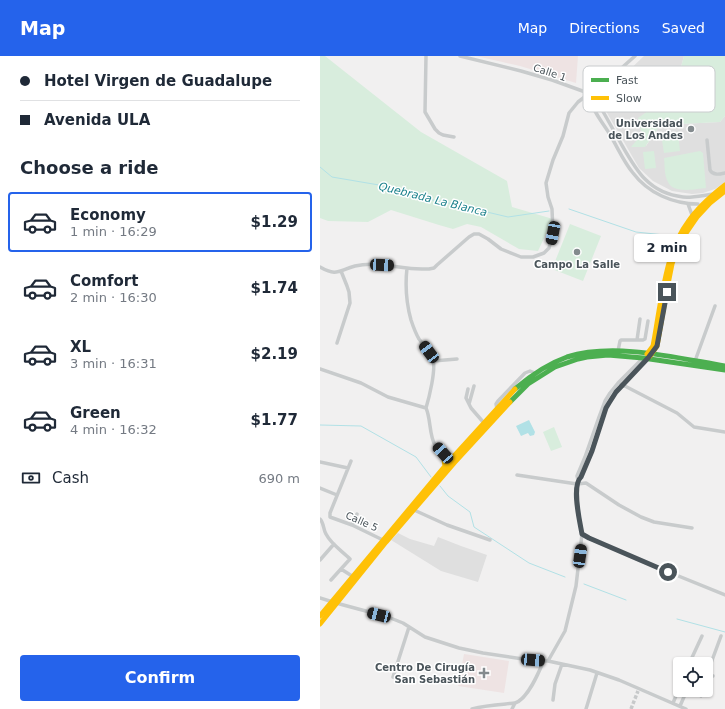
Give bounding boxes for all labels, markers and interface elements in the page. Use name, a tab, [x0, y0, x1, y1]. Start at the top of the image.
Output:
text: Map	[20, 17, 65, 39]
text: Map	[518, 20, 547, 36]
text: Directions	[569, 20, 640, 36]
text: Saved	[662, 20, 705, 36]
street label: Calle 1	[532, 62, 568, 83]
legend	[583, 66, 715, 112]
text: Hotel Virgen de Guadalupe	[44, 72, 272, 90]
text: Fast	[616, 74, 639, 87]
text: Slow	[616, 92, 642, 105]
text: Avenida ULA	[44, 111, 150, 129]
place label: Universidad de Los Andes	[608, 118, 683, 141]
marker: Universidad de Los Andes	[686, 124, 696, 134]
text: Choose a ride	[20, 157, 159, 178]
water label: Quebrada La Blanca	[377, 180, 489, 219]
icon: car	[22, 204, 58, 240]
text: Economy	[70, 206, 146, 224]
text: $1.29	[251, 213, 298, 231]
car	[545, 220, 561, 246]
text: 1 min · 16:29	[70, 224, 157, 239]
callout: 2 min	[634, 234, 700, 262]
text: 2 min	[647, 240, 687, 255]
marker: Campo La Salle	[572, 247, 582, 257]
car	[370, 258, 394, 272]
place label: Campo La Salle	[534, 259, 620, 270]
icon: car	[22, 270, 58, 306]
text: Comfort	[70, 272, 138, 290]
text: $1.74	[251, 279, 298, 297]
route end	[658, 283, 676, 301]
text: 2 min · 16:30	[70, 290, 157, 305]
icon: car	[22, 336, 58, 372]
text: XL	[70, 338, 91, 356]
car	[417, 339, 441, 365]
text: $2.19	[251, 345, 298, 363]
text: 3 min · 16:31	[70, 356, 157, 371]
icon: car	[22, 402, 58, 438]
text: Green	[70, 404, 121, 422]
text: $1.77	[251, 411, 298, 429]
text: 4 min · 16:32	[70, 422, 157, 437]
car	[431, 440, 455, 466]
icon: cash	[20, 467, 42, 489]
text: Cash	[52, 469, 89, 487]
text: 690 m	[258, 471, 300, 486]
street label: Calle 5	[344, 509, 380, 533]
car	[572, 543, 588, 569]
route start	[659, 563, 677, 581]
car	[366, 606, 392, 624]
car	[521, 653, 545, 667]
button: Confirm	[20, 655, 300, 701]
map controls	[673, 657, 713, 697]
button: locate	[673, 657, 713, 697]
place label: Centro De Cirugía San Sebastián	[375, 662, 475, 685]
marker: Centro De Cirugía San Sebastián	[478, 667, 490, 679]

